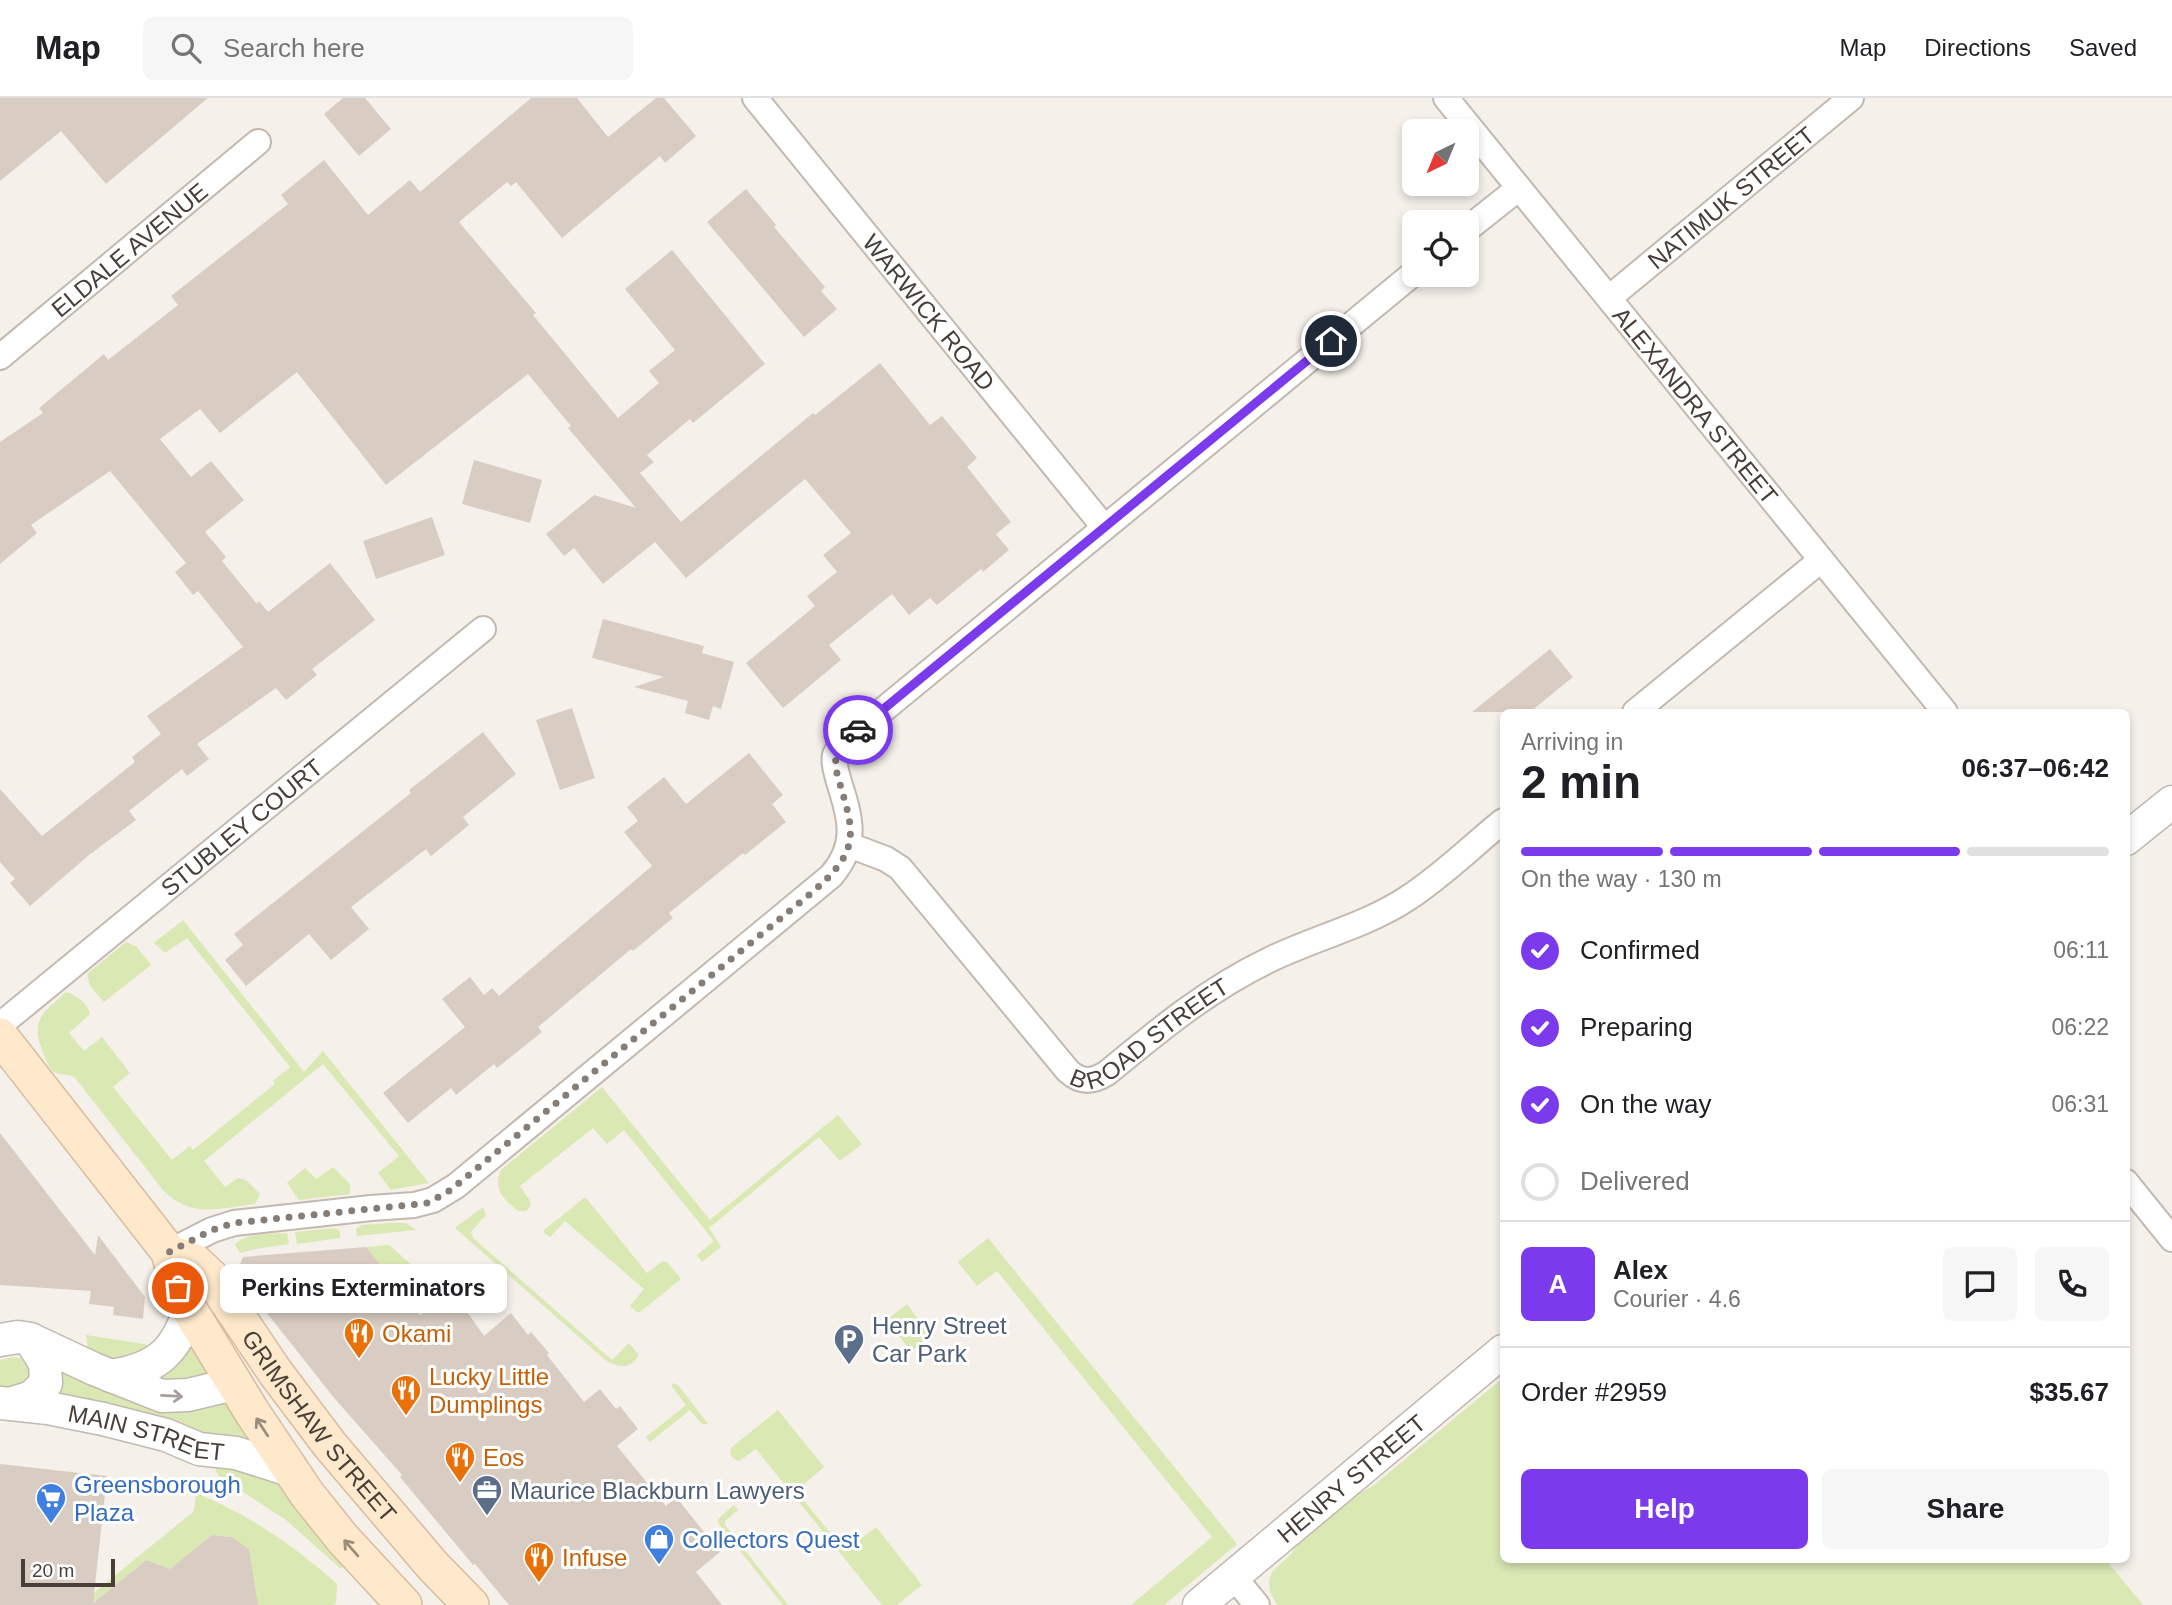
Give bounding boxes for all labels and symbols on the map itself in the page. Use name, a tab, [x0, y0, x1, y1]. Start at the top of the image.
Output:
north arrow	[1402, 119, 1479, 196]
street label: NATIMUK STREET	[1642, 121, 1820, 274]
street label: ELDALE AVENUE	[46, 177, 212, 322]
street label: WARWICK ROAD	[858, 229, 1001, 396]
street label: ALEXANDRA STREET	[1608, 302, 1784, 509]
pin	[1301, 311, 1361, 371]
courier	[823, 695, 893, 765]
street label: STUBLEY COURT	[155, 753, 328, 901]
street label: BROAD STREET	[1066, 972, 1233, 1094]
pin	[148, 1258, 208, 1318]
callout: Perkins Exterminators	[220, 1264, 507, 1312]
place label: Henry Street Car Park	[872, 1312, 1007, 1367]
restaurant icon: Okami	[342, 1316, 376, 1360]
place label: Okami	[382, 1320, 451, 1347]
parking icon: Henry Street Car Park	[832, 1322, 866, 1366]
street label: GRIMSHAW STREET	[237, 1325, 403, 1527]
place label: Lucky Little Dumplings	[429, 1363, 549, 1418]
restaurant icon: Lucky Little Dumplings	[389, 1373, 423, 1417]
one-way arrow	[160, 1389, 183, 1402]
street label: MAIN STREET	[66, 1399, 226, 1465]
street label: HENRY STREET	[1271, 1408, 1431, 1548]
one-way arrow	[255, 1418, 269, 1438]
restaurant icon: Eos	[443, 1440, 477, 1484]
place label: Eos	[483, 1444, 524, 1471]
place label: Greensborough Plaza	[74, 1471, 241, 1526]
office icon: Maurice Blackburn Lawyers	[470, 1473, 504, 1517]
place label: Maurice Blackburn Lawyers	[510, 1477, 805, 1504]
supermarket icon: Greensborough Plaza	[34, 1481, 68, 1525]
shop icon: Collectors Quest	[642, 1522, 676, 1566]
place label: Collectors Quest	[682, 1526, 860, 1553]
one-way arrow	[343, 1540, 359, 1558]
restaurant icon: Infuse	[522, 1540, 556, 1584]
place label: Infuse	[562, 1544, 627, 1571]
scale bar	[21, 1556, 116, 1588]

